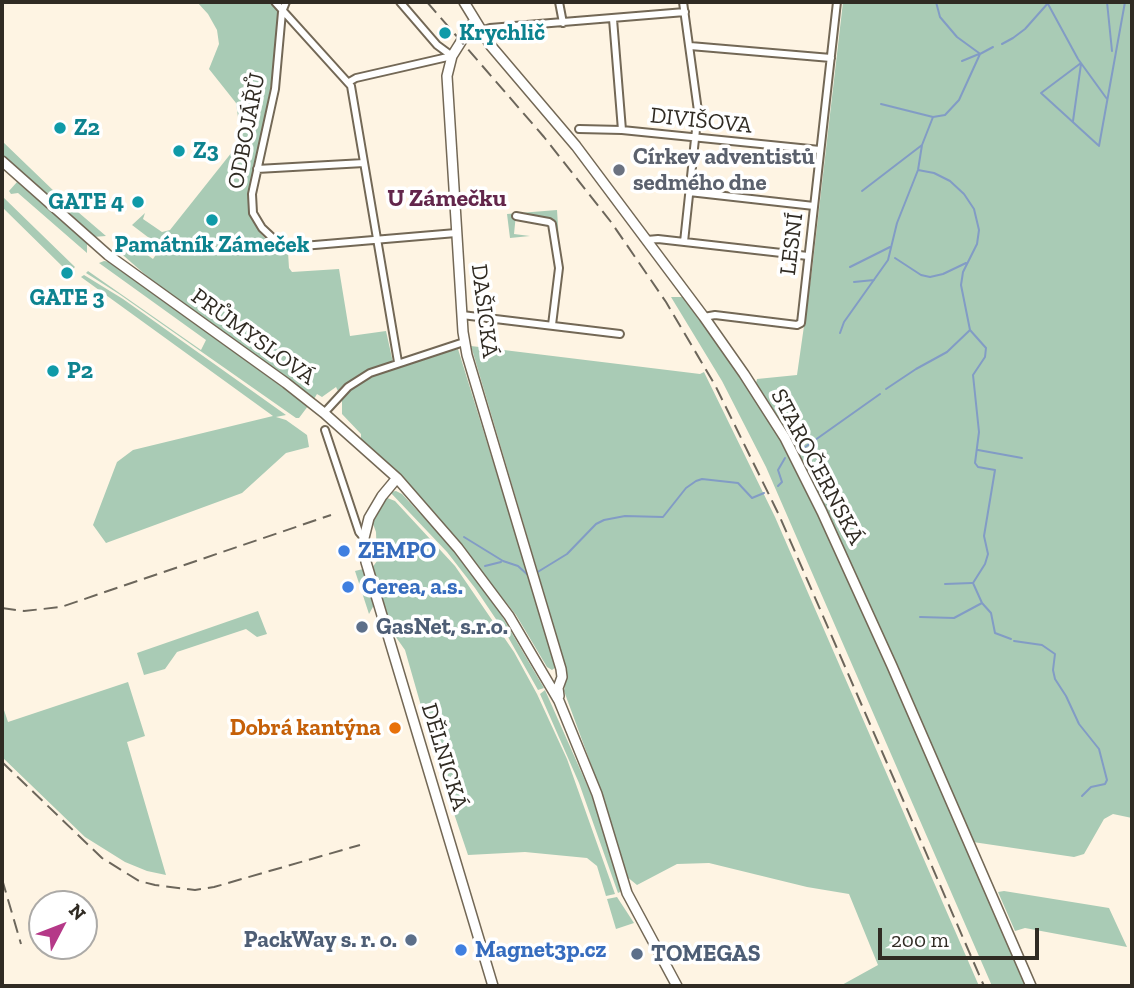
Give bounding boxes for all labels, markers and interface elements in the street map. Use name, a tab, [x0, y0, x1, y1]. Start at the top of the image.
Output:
place label: Krychlič	[459, 19, 545, 47]
marker: Krychlič	[437, 25, 453, 41]
street label: ODBOJÁŘŮ	[222, 71, 272, 191]
street label: DIVIŠOVA	[649, 102, 753, 140]
place label: Z2	[74, 114, 100, 142]
marker: Z2	[52, 120, 68, 136]
place label: Z3	[193, 137, 219, 165]
marker: Z3	[171, 143, 187, 159]
place label: Církev adventistů sedmého dne	[633, 143, 815, 197]
marker: Církev adventistů sedmého dne	[611, 162, 627, 178]
district label: U Zámečku	[387, 185, 507, 213]
place label: GATE 4	[48, 188, 124, 216]
marker: GATE 4	[130, 194, 146, 210]
street label: LESNÍ	[774, 211, 810, 277]
marker: Památník Zámeček	[204, 212, 220, 228]
place label: Památník Zámeček	[115, 231, 309, 259]
street label: DAŠICKÁ	[465, 262, 503, 360]
marker: GATE 3	[59, 265, 75, 281]
street label: PRŮMYSLOVÁ	[186, 283, 320, 391]
place label: GATE 3	[30, 284, 104, 312]
place label: P2	[67, 357, 93, 385]
marker: P2	[45, 363, 61, 379]
street label: STAROČERNSKÁ	[764, 384, 870, 550]
place label: ZEMPO	[358, 537, 436, 565]
marker: ZEMPO	[336, 543, 352, 559]
place label: Cerea, a.s.	[362, 573, 463, 601]
marker: Cerea, a.s.	[340, 579, 356, 595]
place label: GasNet, s.r.o.	[376, 613, 508, 641]
marker: GasNet, s.r.o.	[354, 619, 370, 635]
street label: DĚLNICKÁ	[415, 700, 473, 814]
place label: Dobrá kantýna	[230, 714, 381, 742]
marker: Dobrá kantýna	[387, 720, 403, 736]
north arrow	[28, 890, 98, 960]
text: N	[64, 899, 91, 925]
scale bar	[882, 914, 1043, 958]
place label: PackWay s. r. o.	[244, 926, 397, 954]
text: 200 m	[891, 927, 949, 952]
marker: PackWay s. r. o.	[403, 932, 419, 948]
place label: Magnet3p.cz	[475, 936, 607, 964]
place label: TOMEGAS	[651, 940, 760, 968]
marker: Magnet3p.cz	[453, 942, 469, 958]
marker: TOMEGAS	[629, 946, 645, 962]

